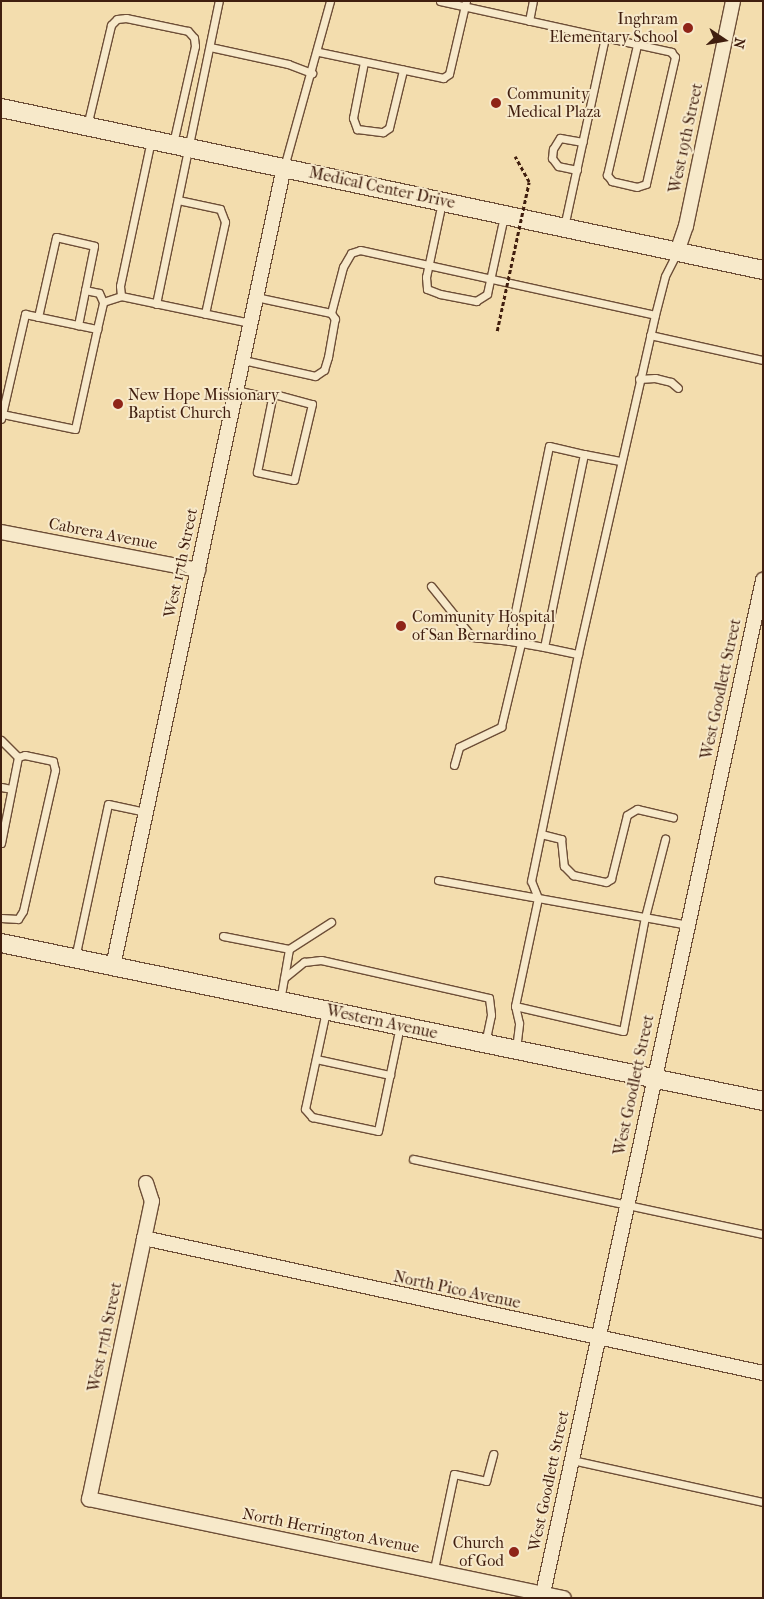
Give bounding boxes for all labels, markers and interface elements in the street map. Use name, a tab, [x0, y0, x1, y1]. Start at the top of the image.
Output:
place label: Inghram Elementary School	[549, 9, 678, 47]
north arrow	[699, 15, 749, 65]
marker: Inghram Elementary School	[682, 22, 694, 34]
text: N	[730, 36, 749, 50]
street label: West 19th Street	[665, 81, 707, 195]
place label: Community Medical Plaza	[507, 84, 601, 122]
marker: Community Medical Plaza	[489, 96, 503, 110]
street label: Medical Center Drive	[307, 163, 457, 213]
place label: New Hope Missionary Baptist Church	[128, 385, 279, 423]
marker: New Hope Missionary Baptist Church	[112, 398, 124, 410]
street label: West 17th Street	[160, 507, 202, 619]
street label: Cabrera Avenue	[47, 514, 159, 554]
place label: Community Hospital of San Bernardino	[412, 607, 555, 645]
street label: West Goodlett Street	[697, 617, 745, 761]
marker: Community Hospital of San Bernardino	[394, 619, 408, 633]
street label: Western Avenue	[325, 1001, 439, 1043]
street label: West Goodlett Street	[610, 1013, 658, 1157]
street label: North Pico Avenue	[392, 1267, 522, 1313]
street label: West 17th Street	[84, 1281, 126, 1393]
street label: West Goodlett Street	[525, 1409, 573, 1553]
street label: North Herrington Avenue	[241, 1504, 421, 1558]
place label: Church of God	[453, 1533, 504, 1571]
marker: Church of God	[508, 1546, 520, 1558]

